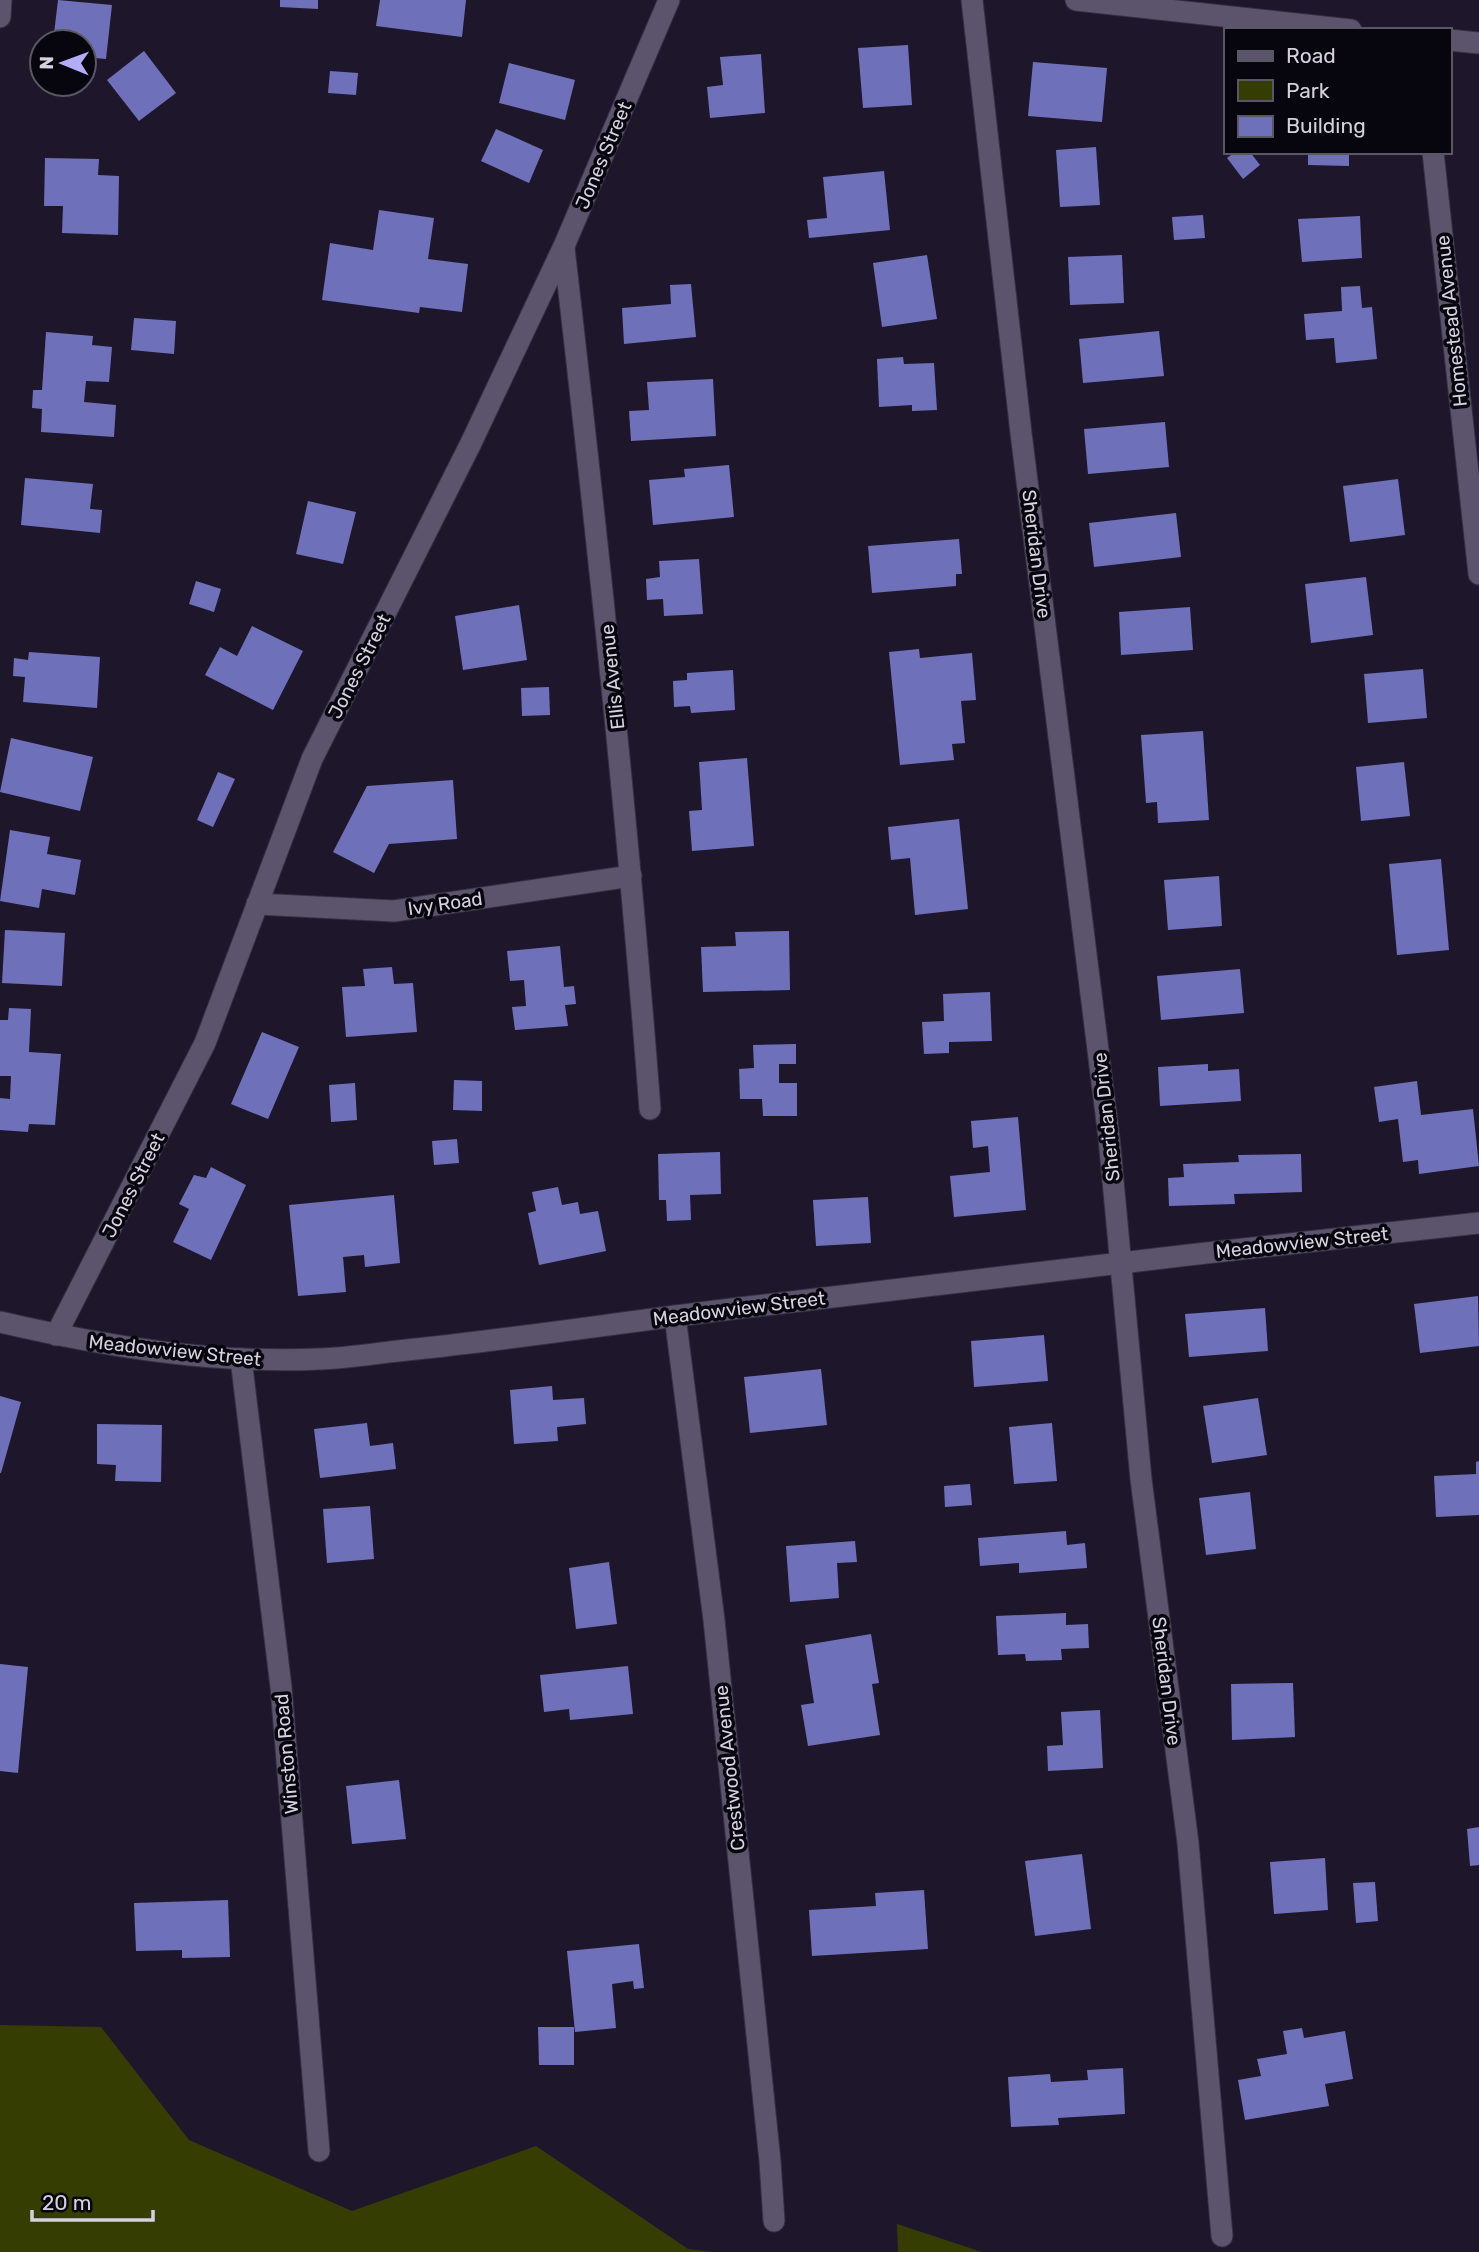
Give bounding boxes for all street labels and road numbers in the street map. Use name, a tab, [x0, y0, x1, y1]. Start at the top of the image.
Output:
street label: Jones Street	[571, 98, 637, 212]
street label: Homestead Avenue	[1431, 234, 1472, 408]
street label: Sheridan Drive	[1017, 488, 1056, 620]
street label: Jones Street	[323, 610, 396, 722]
street label: Ellis Avenue	[596, 623, 629, 731]
street label: Ivy Road	[406, 887, 484, 920]
street label: Sheridan Drive	[1088, 1051, 1125, 1183]
street label: Jones Street	[97, 1129, 170, 1241]
street label: Meadowview Street	[1215, 1222, 1390, 1263]
street label: Meadowview Street	[652, 1286, 827, 1330]
street label: Meadowview Street	[88, 1330, 263, 1371]
street label: Sheridan Drive	[1147, 1615, 1186, 1747]
street label: Crestwood Avenue	[709, 1684, 750, 1852]
street label: Winston Road	[270, 1693, 303, 1815]

